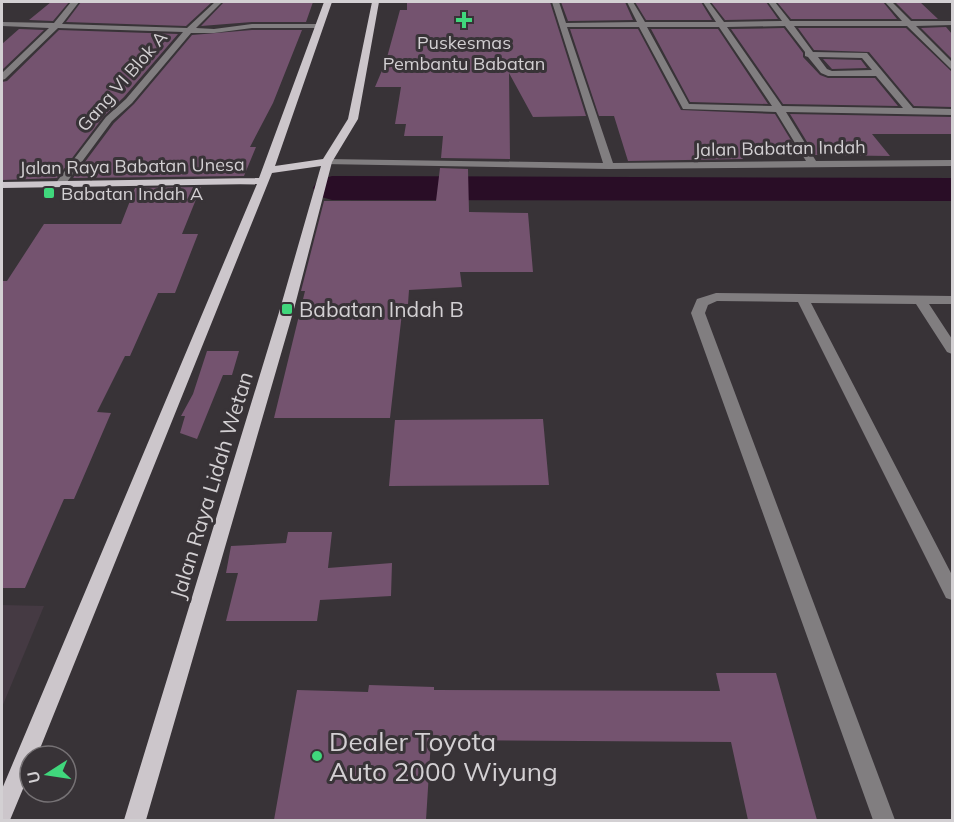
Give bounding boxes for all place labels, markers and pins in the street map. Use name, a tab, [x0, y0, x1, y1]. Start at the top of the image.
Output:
marker: Puskesmas Pembantu Babatan	[455, 11, 473, 29]
place label: Puskesmas Pembantu Babatan	[383, 31, 545, 75]
place label: Babatan Indah A	[61, 182, 203, 205]
marker: Babatan Indah A	[42, 186, 56, 200]
place label: Babatan Indah B	[299, 296, 464, 322]
marker: Babatan Indah B	[280, 302, 294, 316]
place label: Dealer Toyota Auto 2000 Wiyung	[329, 725, 558, 788]
marker: Dealer Toyota Auto 2000 Wiyung	[310, 749, 324, 763]

